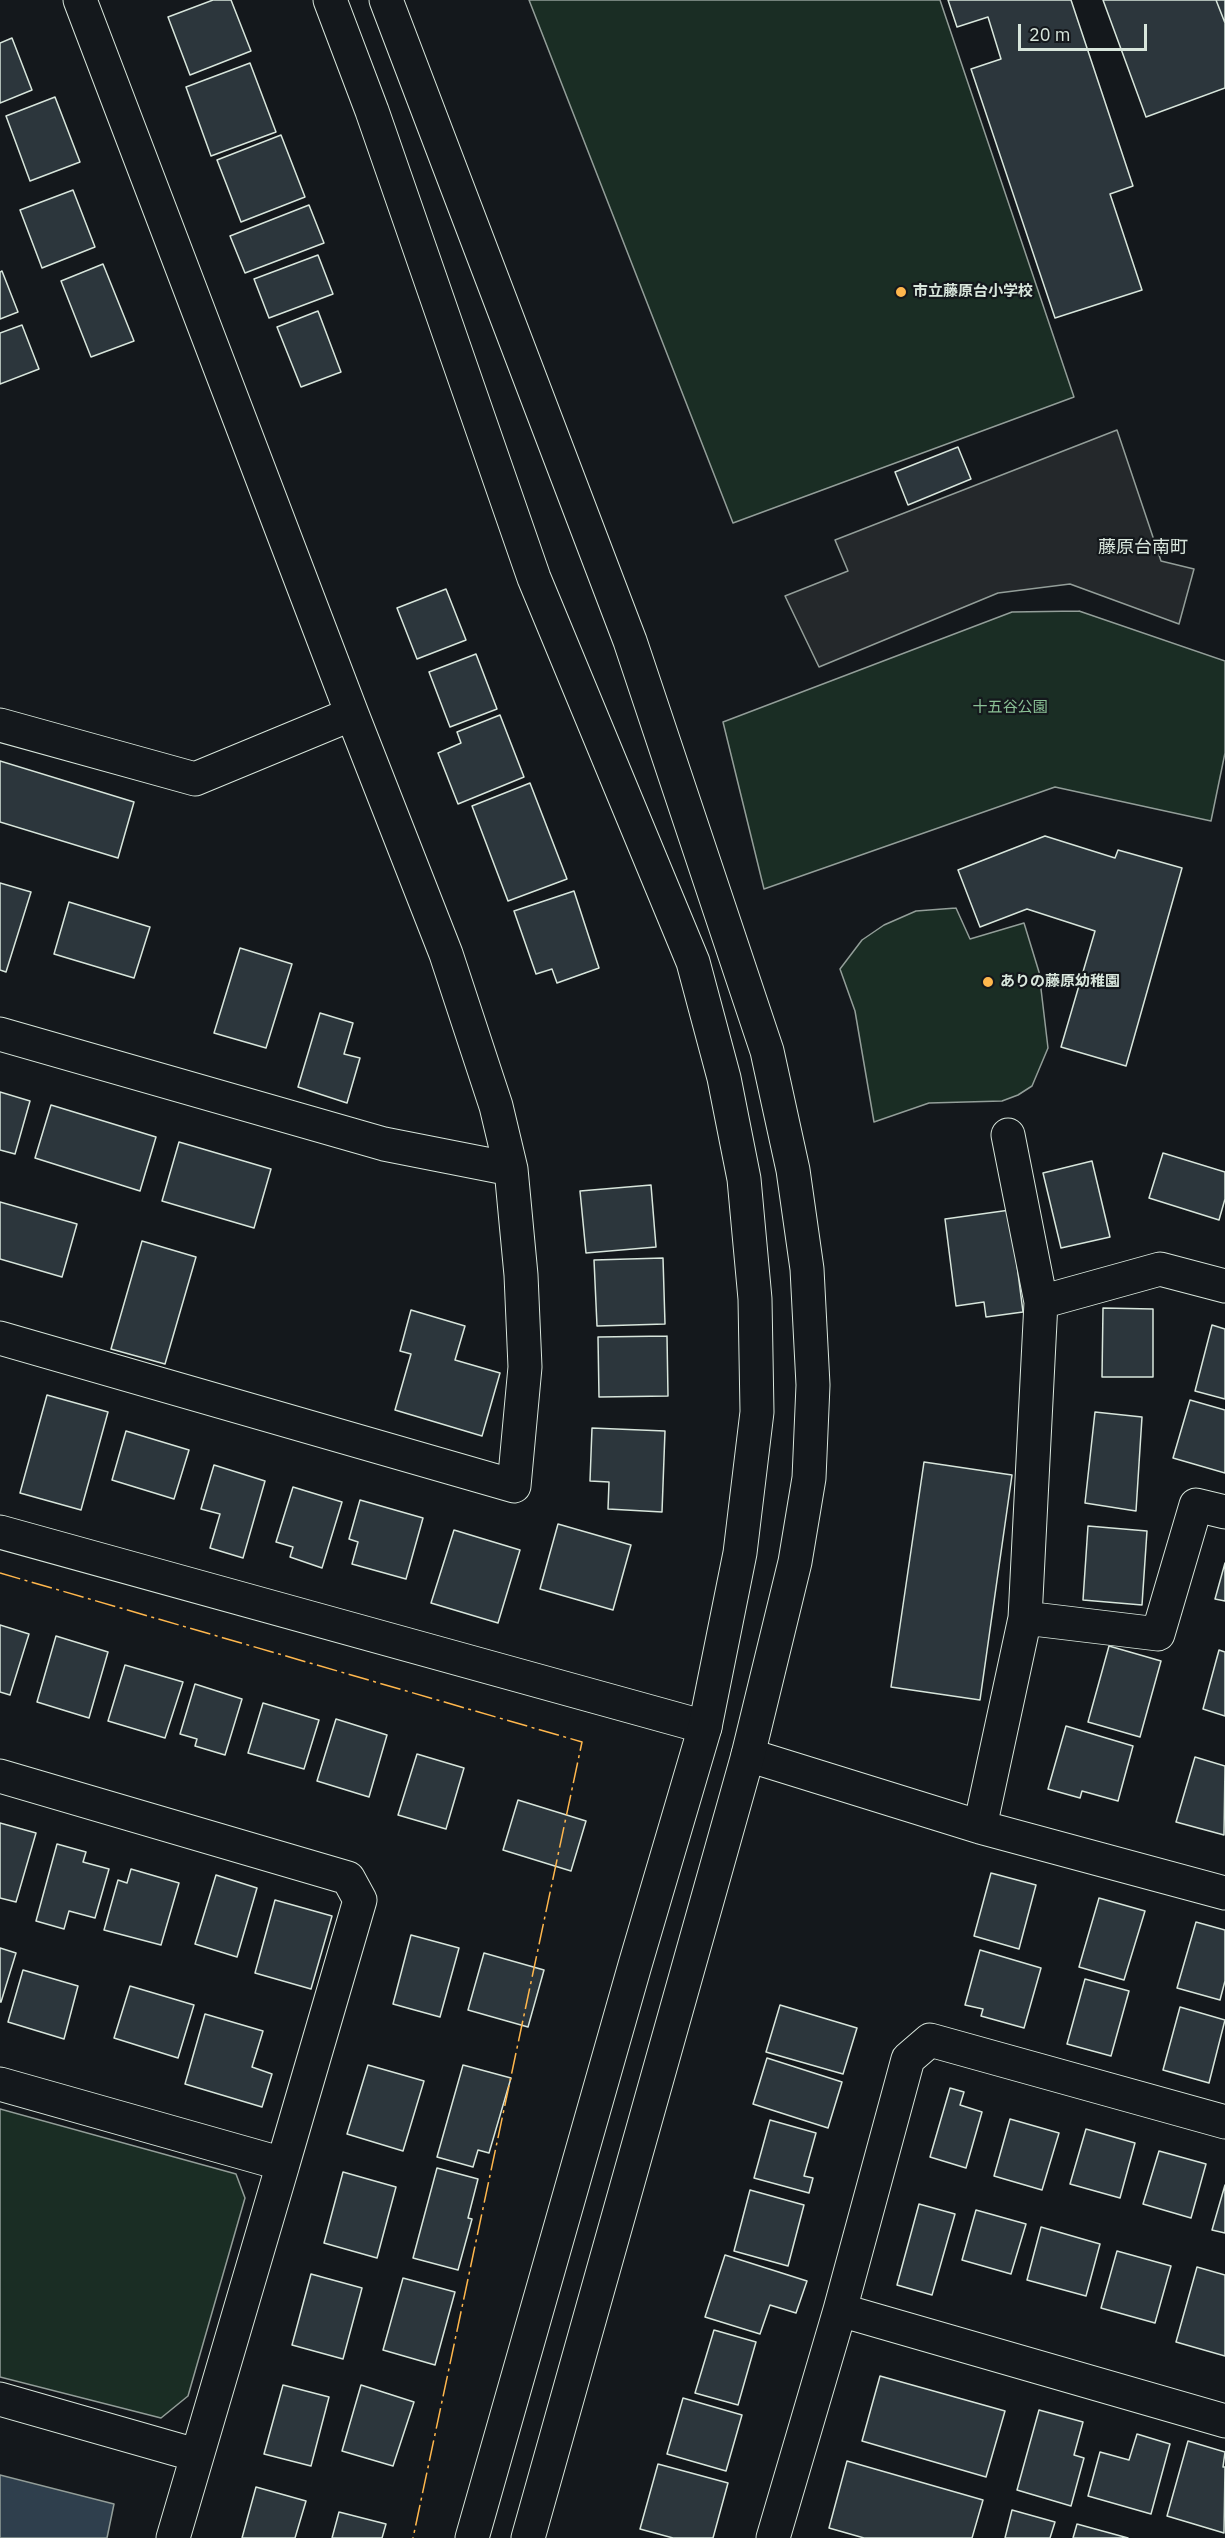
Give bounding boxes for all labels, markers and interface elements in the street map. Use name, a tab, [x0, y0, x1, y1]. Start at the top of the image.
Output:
scale bar	[1021, 12, 1150, 50]
text: 20 m	[1029, 23, 1071, 46]
place label: 市立藤原台小学校	[913, 283, 1033, 301]
marker: 市立藤原台小学校	[894, 285, 908, 299]
district label: 藤原台南町	[1098, 537, 1188, 559]
park label: 十五谷公園	[973, 699, 1047, 717]
place label: ありの藤原幼稚園	[1000, 973, 1120, 991]
marker: ありの藤原幼稚園	[981, 975, 995, 989]

